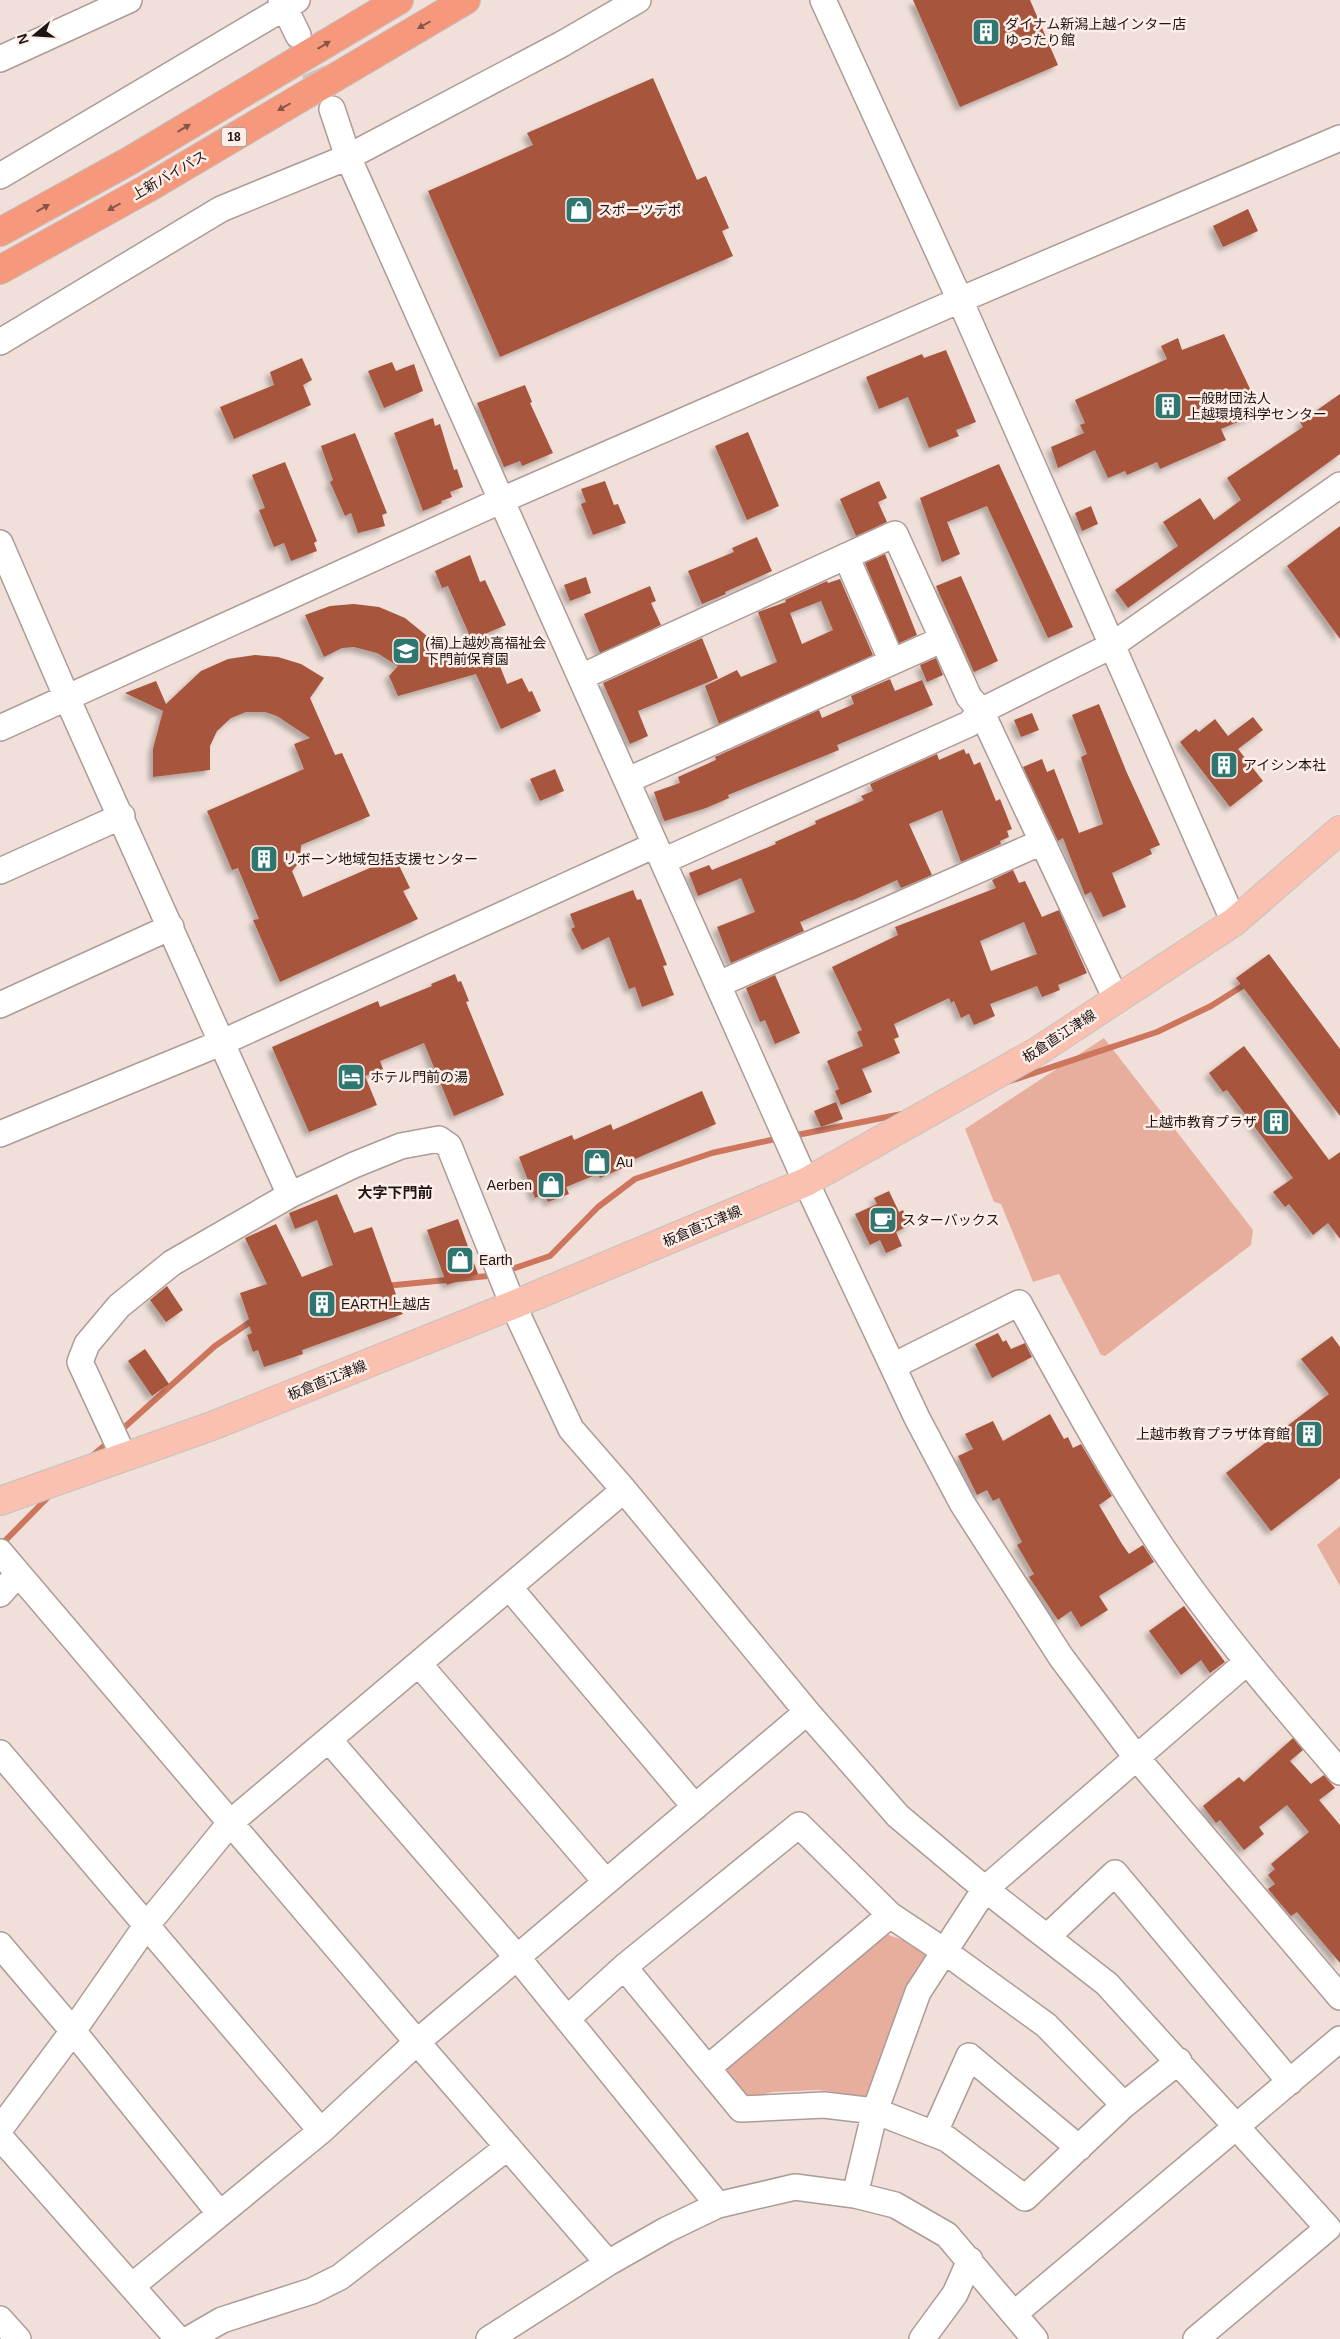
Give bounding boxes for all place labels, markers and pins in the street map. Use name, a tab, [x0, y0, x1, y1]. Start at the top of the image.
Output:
place label: ダイナム新潟上越インター店 ゆったり館	[1005, 16, 1186, 48]
building icon: ダイナム新潟上越インター店 ゆったり館	[971, 17, 1001, 47]
shop icon: スポーツデポ	[564, 195, 594, 225]
place label: スポーツデポ	[598, 202, 682, 218]
place label: 一般財団法人 上越環境科学センター	[1187, 390, 1327, 422]
building icon: 一般財団法人 上越環境科学センター	[1153, 391, 1183, 421]
place label: (福)上越妙高福祉会 下門前保育園	[425, 635, 546, 667]
school or university icon: (福)上越妙高福祉会 下門前保育園	[391, 636, 421, 666]
building icon: アイシン本社	[1209, 750, 1239, 780]
place label: アイシン本社	[1243, 757, 1326, 773]
building icon: リボーン地域包括支援センター	[249, 844, 279, 874]
place label: リボーン地域包括支援センター	[283, 851, 478, 867]
hotel icon: ホテル門前の湯	[336, 1062, 366, 1092]
place label: ホテル門前の湯	[370, 1069, 468, 1085]
building icon: 上越市教育プラザ	[1261, 1107, 1291, 1137]
place label: 上越市教育プラザ	[1145, 1114, 1257, 1130]
shop icon: Au	[582, 1147, 612, 1177]
place label: Au	[616, 1154, 633, 1170]
shop icon: Aerben	[536, 1170, 566, 1200]
place label: Aerben	[487, 1177, 532, 1193]
cafe icon: スターバックス	[868, 1205, 898, 1235]
place label: スターバックス	[902, 1212, 999, 1228]
shop icon: Earth	[445, 1245, 475, 1275]
place label: Earth	[479, 1252, 512, 1268]
building icon: EARTH上越店	[307, 1289, 337, 1319]
place label: EARTH上越店	[341, 1296, 430, 1312]
building icon: 上越市教育プラザ体育館	[1294, 1419, 1324, 1449]
place label: 上越市教育プラザ体育館	[1136, 1426, 1290, 1442]

